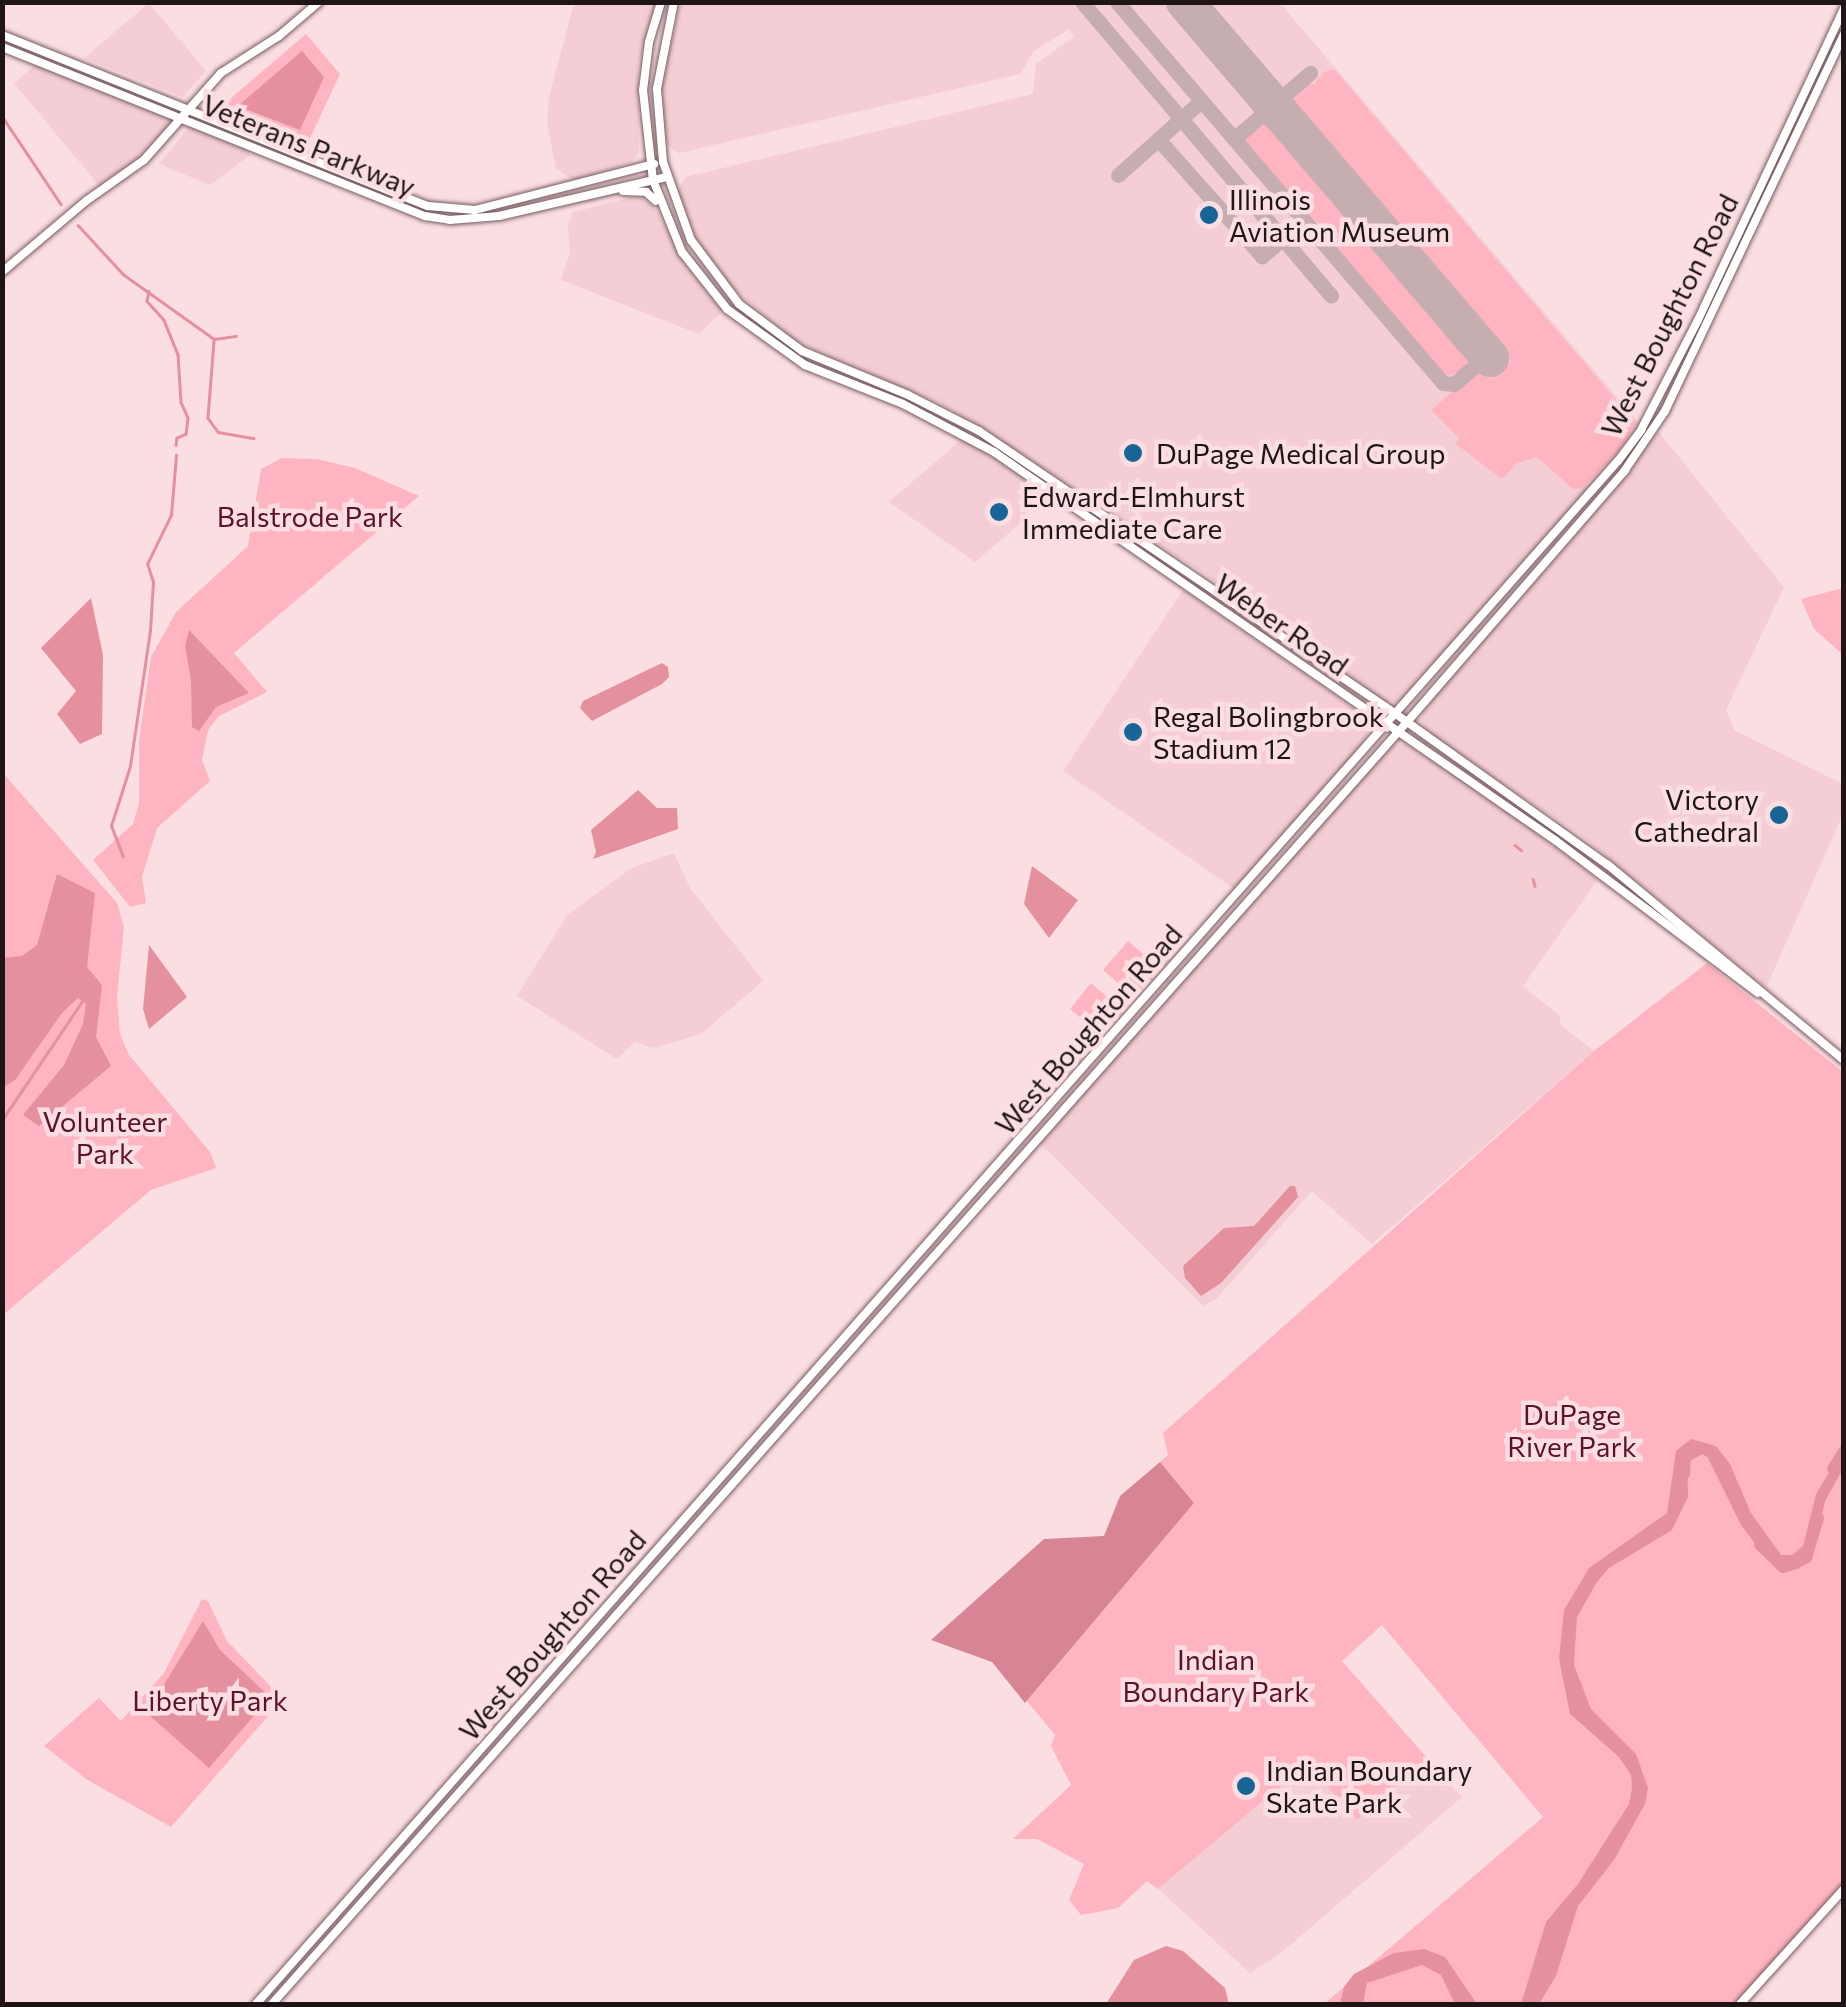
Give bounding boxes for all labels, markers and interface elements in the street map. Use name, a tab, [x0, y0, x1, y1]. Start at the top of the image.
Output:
street label: Veterans Parkway	[197, 87, 421, 203]
place label: Illinois Aviation Museum	[1229, 182, 1450, 248]
street label: West Boughton Road	[1593, 188, 1745, 442]
marker: Illinois Aviation Museum	[1198, 204, 1220, 226]
place label: DuPage Medical Group	[1156, 436, 1445, 470]
marker: DuPage Medical Group	[1120, 440, 1146, 466]
place label: Edward-Elmhurst Immediate Care	[1022, 479, 1245, 545]
park label: Balstrode Park	[217, 499, 403, 533]
marker: Edward-Elmhurst Immediate Care	[986, 499, 1012, 525]
street label: Weber Road	[1209, 566, 1355, 682]
place label: Regal Bolingbrook Stadium 12	[1153, 699, 1384, 765]
marker: Regal Bolingbrook Stadium 12	[1122, 721, 1144, 743]
place label: Victory Cathedral	[1634, 782, 1759, 848]
marker: Victory Cathedral	[1768, 804, 1790, 826]
street label: West Boughton Road	[988, 917, 1188, 1141]
park label: Volunteer Park	[43, 1104, 167, 1170]
park label: DuPage River Park	[1507, 1397, 1637, 1463]
street label: West Boughton Road	[452, 1523, 652, 1747]
park label: Indian Boundary Park	[1123, 1642, 1309, 1708]
park label: Liberty Park	[132, 1683, 288, 1717]
place label: Indian Boundary Skate Park	[1266, 1753, 1472, 1819]
marker: Indian Boundary Skate Park	[1235, 1775, 1257, 1797]

